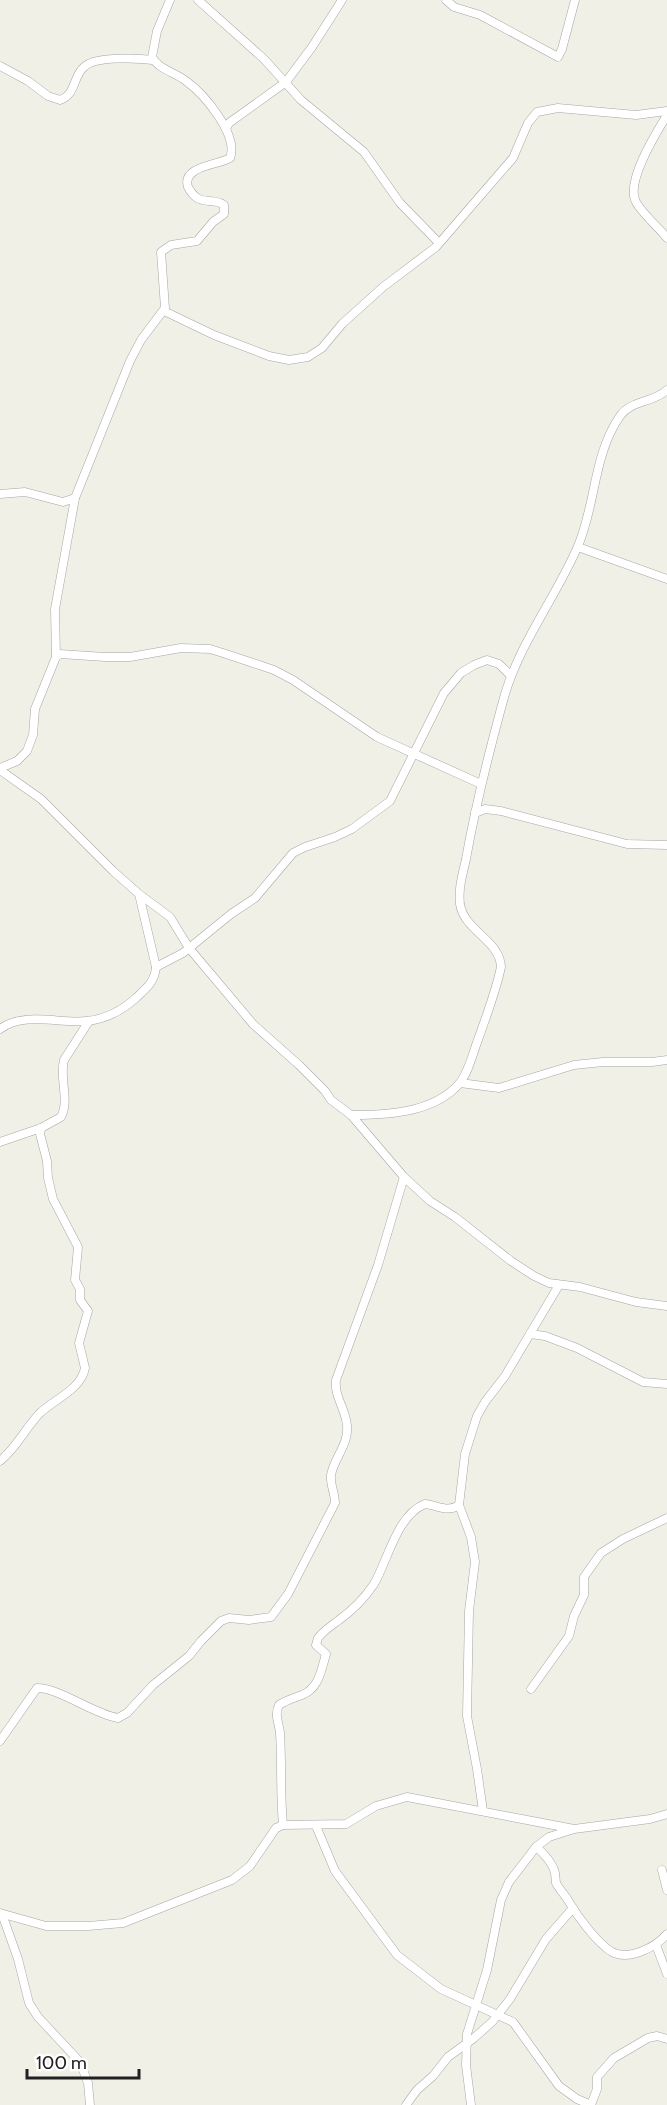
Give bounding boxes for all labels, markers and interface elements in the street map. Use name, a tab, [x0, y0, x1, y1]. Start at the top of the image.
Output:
scale bar	[27, 2042, 140, 2080]
text: 100 m	[36, 2052, 87, 2074]

